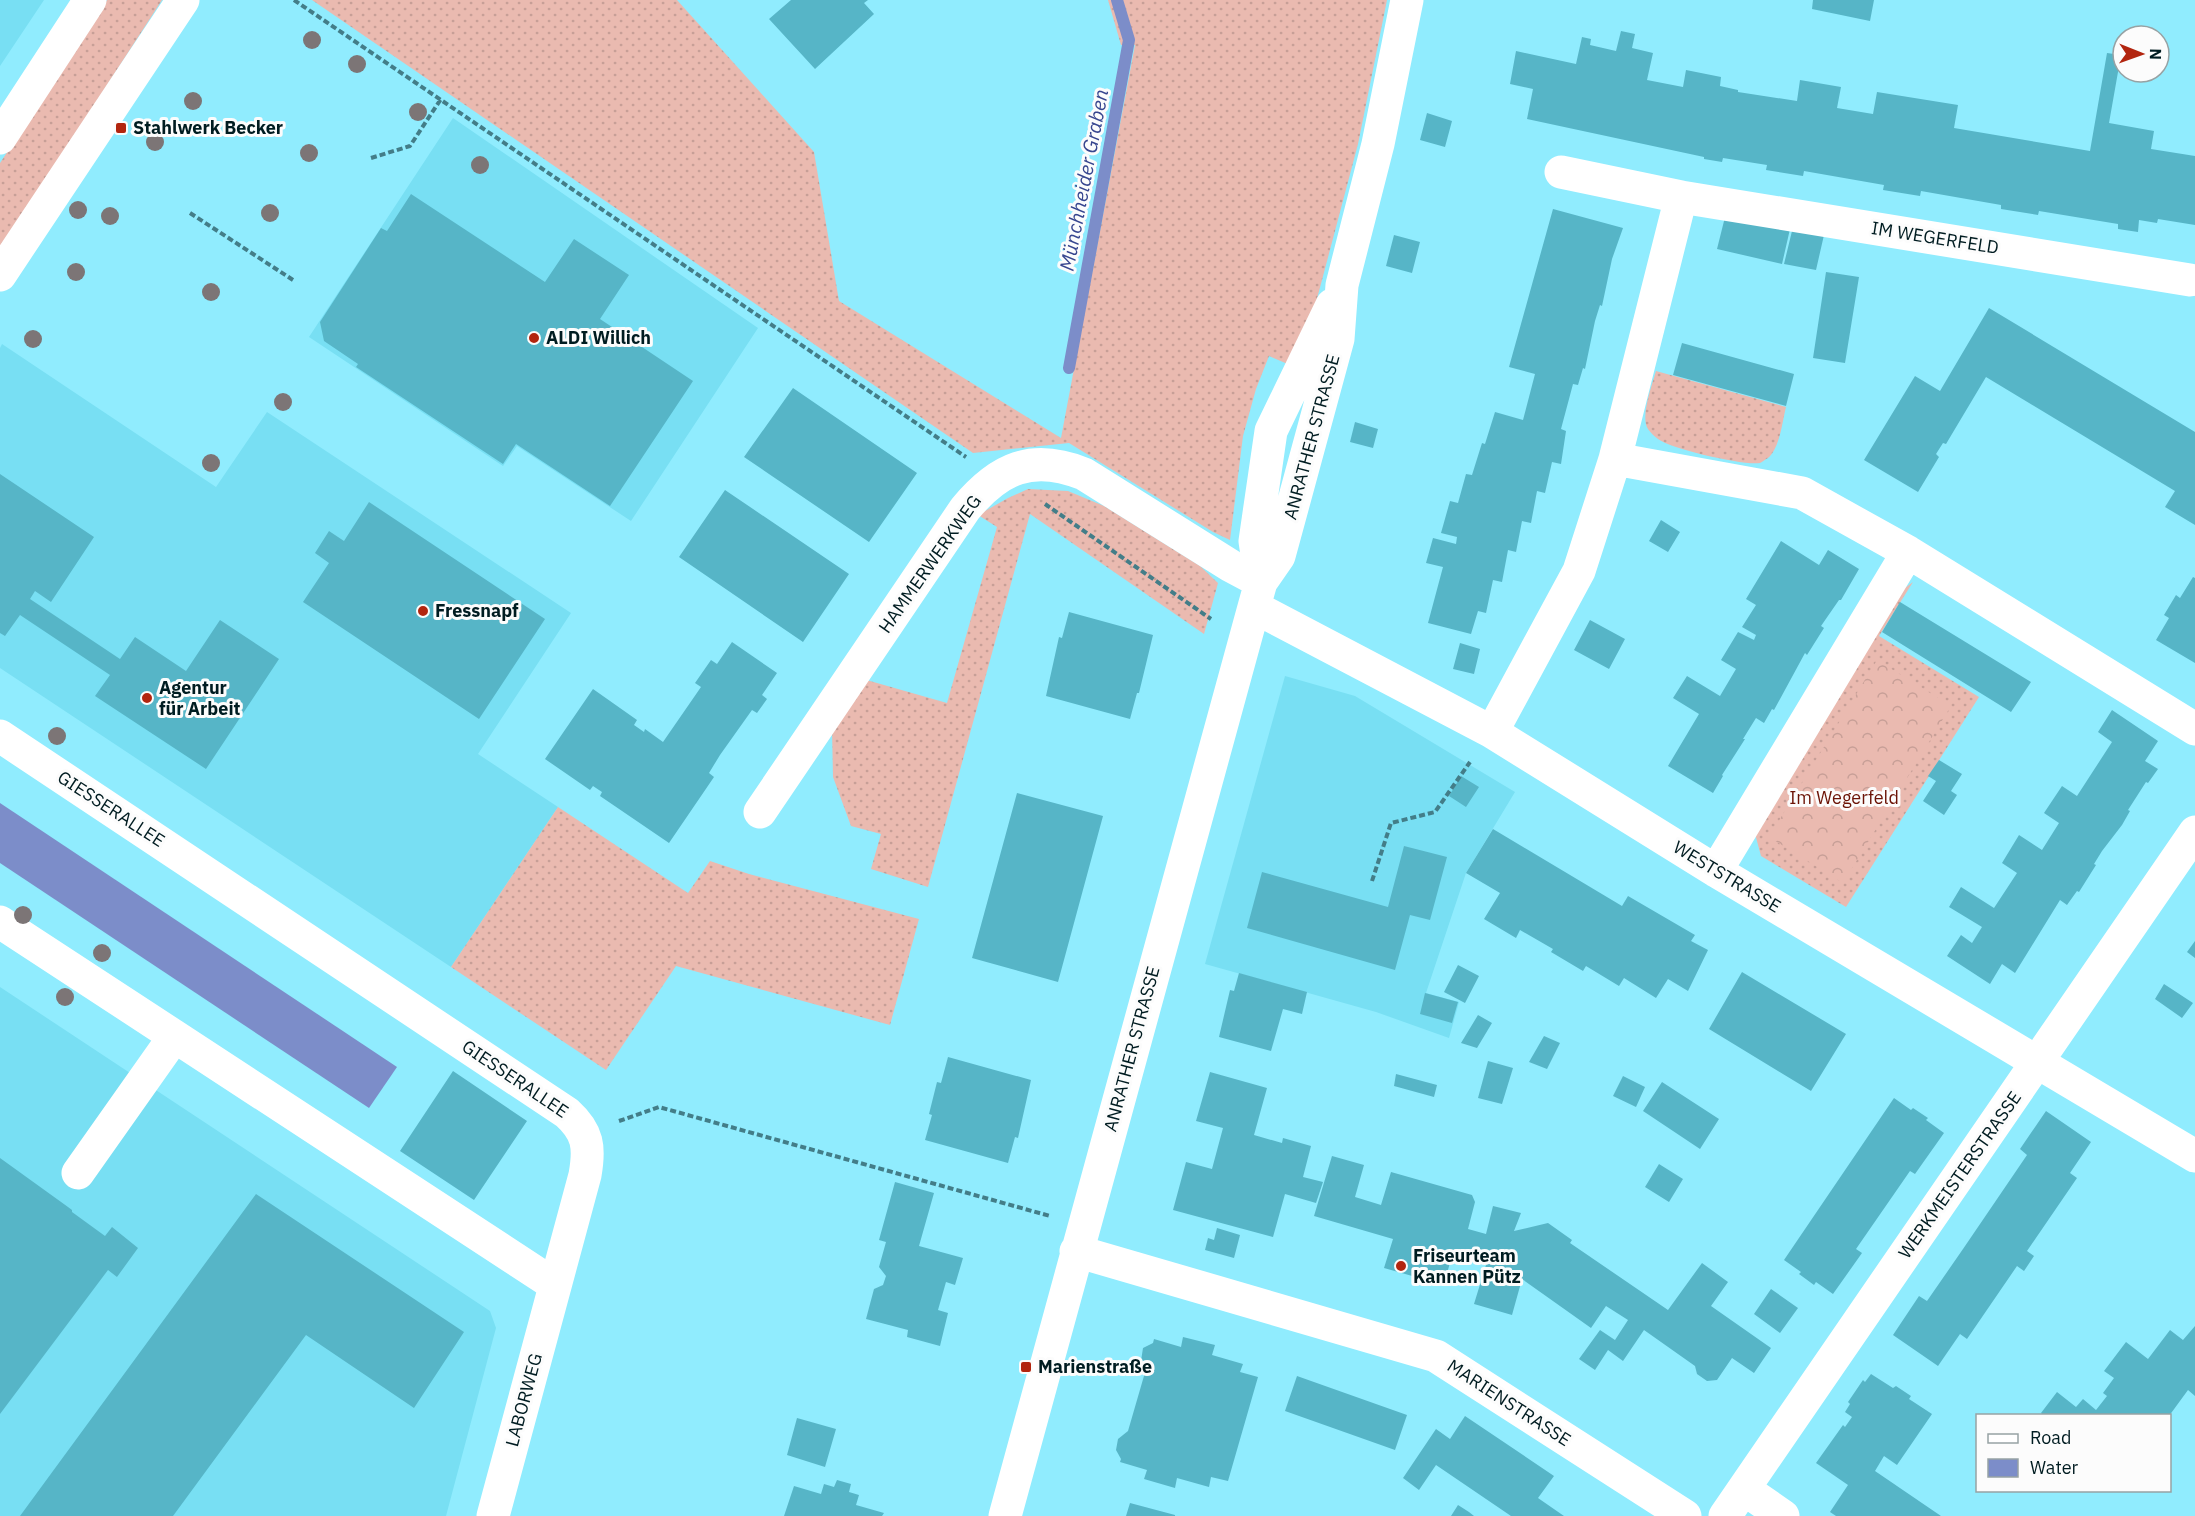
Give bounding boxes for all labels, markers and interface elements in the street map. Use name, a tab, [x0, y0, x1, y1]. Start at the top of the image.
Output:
north arrow	[2111, 24, 2171, 84]
text: N	[2146, 48, 2166, 60]
water label: Münchheider Graben	[1053, 87, 1114, 273]
place label: Stahlwerk Becker	[133, 116, 283, 139]
marker: Stahlwerk Becker	[114, 121, 128, 135]
street label: IM WEGERFELD	[1870, 216, 2000, 259]
place label: ALDI Willich	[546, 326, 651, 349]
marker: ALDI Willich	[527, 331, 541, 345]
street label: ANRATHER STRASSE	[1278, 352, 1345, 522]
street label: HAMMERWERKWEG	[873, 490, 986, 637]
place label: Fressnapf	[435, 599, 519, 622]
marker: Fressnapf	[416, 604, 430, 618]
place label: Agentur für Arbeit	[159, 676, 241, 720]
marker: Agentur für Arbeit	[140, 691, 154, 705]
street label: GIESSERALLEE	[53, 765, 169, 852]
park label: Im Wegerfeld	[1789, 786, 1899, 809]
street label: WESTSTRASSE	[1669, 835, 1785, 918]
street label: ANRATHER STRASSE	[1098, 964, 1165, 1134]
street label: GIESSERALLEE	[458, 1035, 573, 1123]
street label: WERKMEISTERSTRASSE	[1893, 1087, 2026, 1263]
place label: Friseurteam Kannen Pütz	[1413, 1244, 1521, 1288]
marker: Friseurteam Kannen Pütz	[1394, 1259, 1408, 1273]
street label: LABORWEG	[500, 1351, 547, 1449]
street label: MARIENSTRASSE	[1443, 1354, 1575, 1451]
place label: Marienstraße	[1038, 1355, 1152, 1378]
marker: Marienstraße	[1019, 1360, 1033, 1374]
legend	[1976, 1414, 2171, 1492]
text: Road	[2030, 1426, 2071, 1449]
text: Water	[2030, 1456, 2079, 1479]

